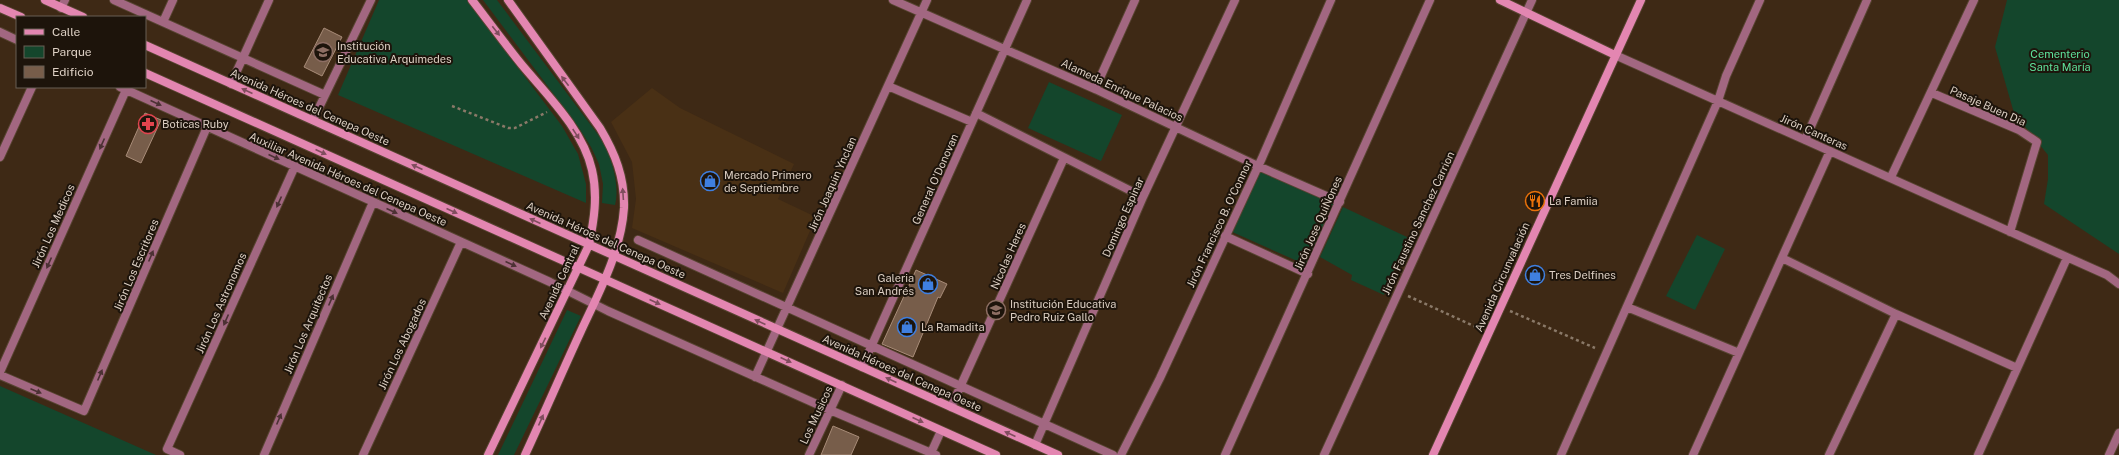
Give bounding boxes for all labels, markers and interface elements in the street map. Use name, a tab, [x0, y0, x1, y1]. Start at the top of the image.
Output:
legend	[16, 16, 146, 88]
text: Calle	[52, 25, 81, 39]
one-way arrow	[492, 25, 500, 36]
place label: Institución Educativa Arquimedes	[337, 40, 452, 65]
school or university icon: Institución Educativa Arquimedes	[312, 41, 334, 63]
text: Parque	[52, 45, 92, 59]
park label: Cementerio Santa María	[2029, 48, 2091, 73]
street label: Alameda Enrique Palacios	[1059, 57, 1185, 124]
text: Edificio	[52, 65, 94, 79]
street label: Avenida Héroes del Cenepa Oeste	[229, 66, 391, 148]
one-way arrow	[561, 75, 570, 86]
street label: Pasaje Buen Dia	[1948, 84, 2028, 128]
one-way arrow	[242, 88, 253, 94]
one-way arrow	[150, 100, 161, 106]
street label: Jirón Canteras	[1779, 112, 1850, 152]
pharmacy icon: Boticas Ruby	[137, 113, 159, 135]
place label: Boticas Ruby	[162, 118, 229, 130]
one-way arrow	[572, 128, 579, 140]
street label: Auxiliar Avenida Héroes del Cenepa Oeste	[247, 130, 449, 228]
street label: General O'Donovan	[910, 132, 960, 226]
street label: Jirón Joaquin Ynclan	[806, 135, 858, 233]
one-way arrow	[99, 138, 105, 149]
one-way arrow	[315, 149, 327, 155]
street label: Jirón Faustino Sanchez Carrion	[1379, 149, 1457, 297]
one-way arrow	[268, 154, 280, 160]
street label: Jirón Francisco B. O'Connor	[1184, 159, 1254, 289]
one-way arrow	[411, 164, 423, 170]
place label: Mercado Primero de Septiembre	[724, 169, 812, 194]
shop icon: Mercado Primero de Septiembre	[699, 170, 721, 192]
street label: Jirón Jose QuiÑones	[1292, 174, 1344, 272]
street label: Domingo Espinar	[1100, 175, 1146, 259]
street label: Jirón Los Medicos	[29, 182, 77, 270]
one-way arrow	[619, 188, 626, 200]
restaurant icon: La Famiia	[1524, 190, 1546, 212]
place label: La Famiia	[1549, 195, 1598, 207]
one-way arrow	[276, 196, 282, 207]
street label: Avenida Héroes del Cenepa Oeste	[525, 199, 687, 281]
one-way arrow	[387, 208, 398, 214]
one-way arrow	[447, 208, 458, 214]
street label: Jirón Los Escritores	[111, 217, 161, 313]
one-way arrow	[530, 218, 541, 224]
street label: Avenida Circunvalación	[1472, 220, 1532, 334]
street label: Nicolas Heres	[988, 221, 1028, 291]
street label: Avenida Central	[536, 243, 582, 321]
one-way arrow	[148, 250, 154, 262]
street label: Jirón Los Astronomos	[193, 251, 249, 355]
one-way arrow	[46, 257, 52, 268]
one-way arrow	[505, 261, 516, 267]
shop icon: Tres Delfines	[1524, 264, 1546, 286]
place label: Tres Delfines	[1549, 269, 1616, 281]
street label: Jirón Los Arquitectos	[282, 272, 335, 375]
place label: Galeria San Andrés	[855, 272, 914, 297]
shop icon: Galeria San Andrés	[917, 273, 939, 295]
one-way arrow	[328, 294, 334, 306]
street label: Jirón Los Abogados	[376, 296, 428, 391]
place label: Institución Educativa Pedro Ruiz Gallo	[1010, 298, 1116, 323]
one-way arrow	[649, 299, 660, 305]
school or university icon: Institución Educativa Pedro Ruiz Gallo	[985, 299, 1007, 321]
one-way arrow	[222, 315, 228, 327]
shop icon: La Ramadita	[896, 316, 918, 338]
one-way arrow	[753, 318, 765, 324]
place label: La Ramadita	[921, 321, 985, 333]
street label: Avenida Héroes del Cenepa Oeste	[821, 332, 983, 414]
one-way arrow	[540, 337, 546, 349]
one-way arrow	[781, 357, 792, 363]
one-way arrow	[97, 370, 103, 381]
one-way arrow	[886, 377, 897, 383]
street label: Los Musicos	[797, 384, 835, 446]
one-way arrow	[30, 388, 42, 394]
one-way arrow	[276, 414, 282, 425]
one-way arrow	[538, 414, 544, 425]
one-way arrow	[912, 417, 923, 423]
one-way arrow	[1003, 430, 1015, 436]

